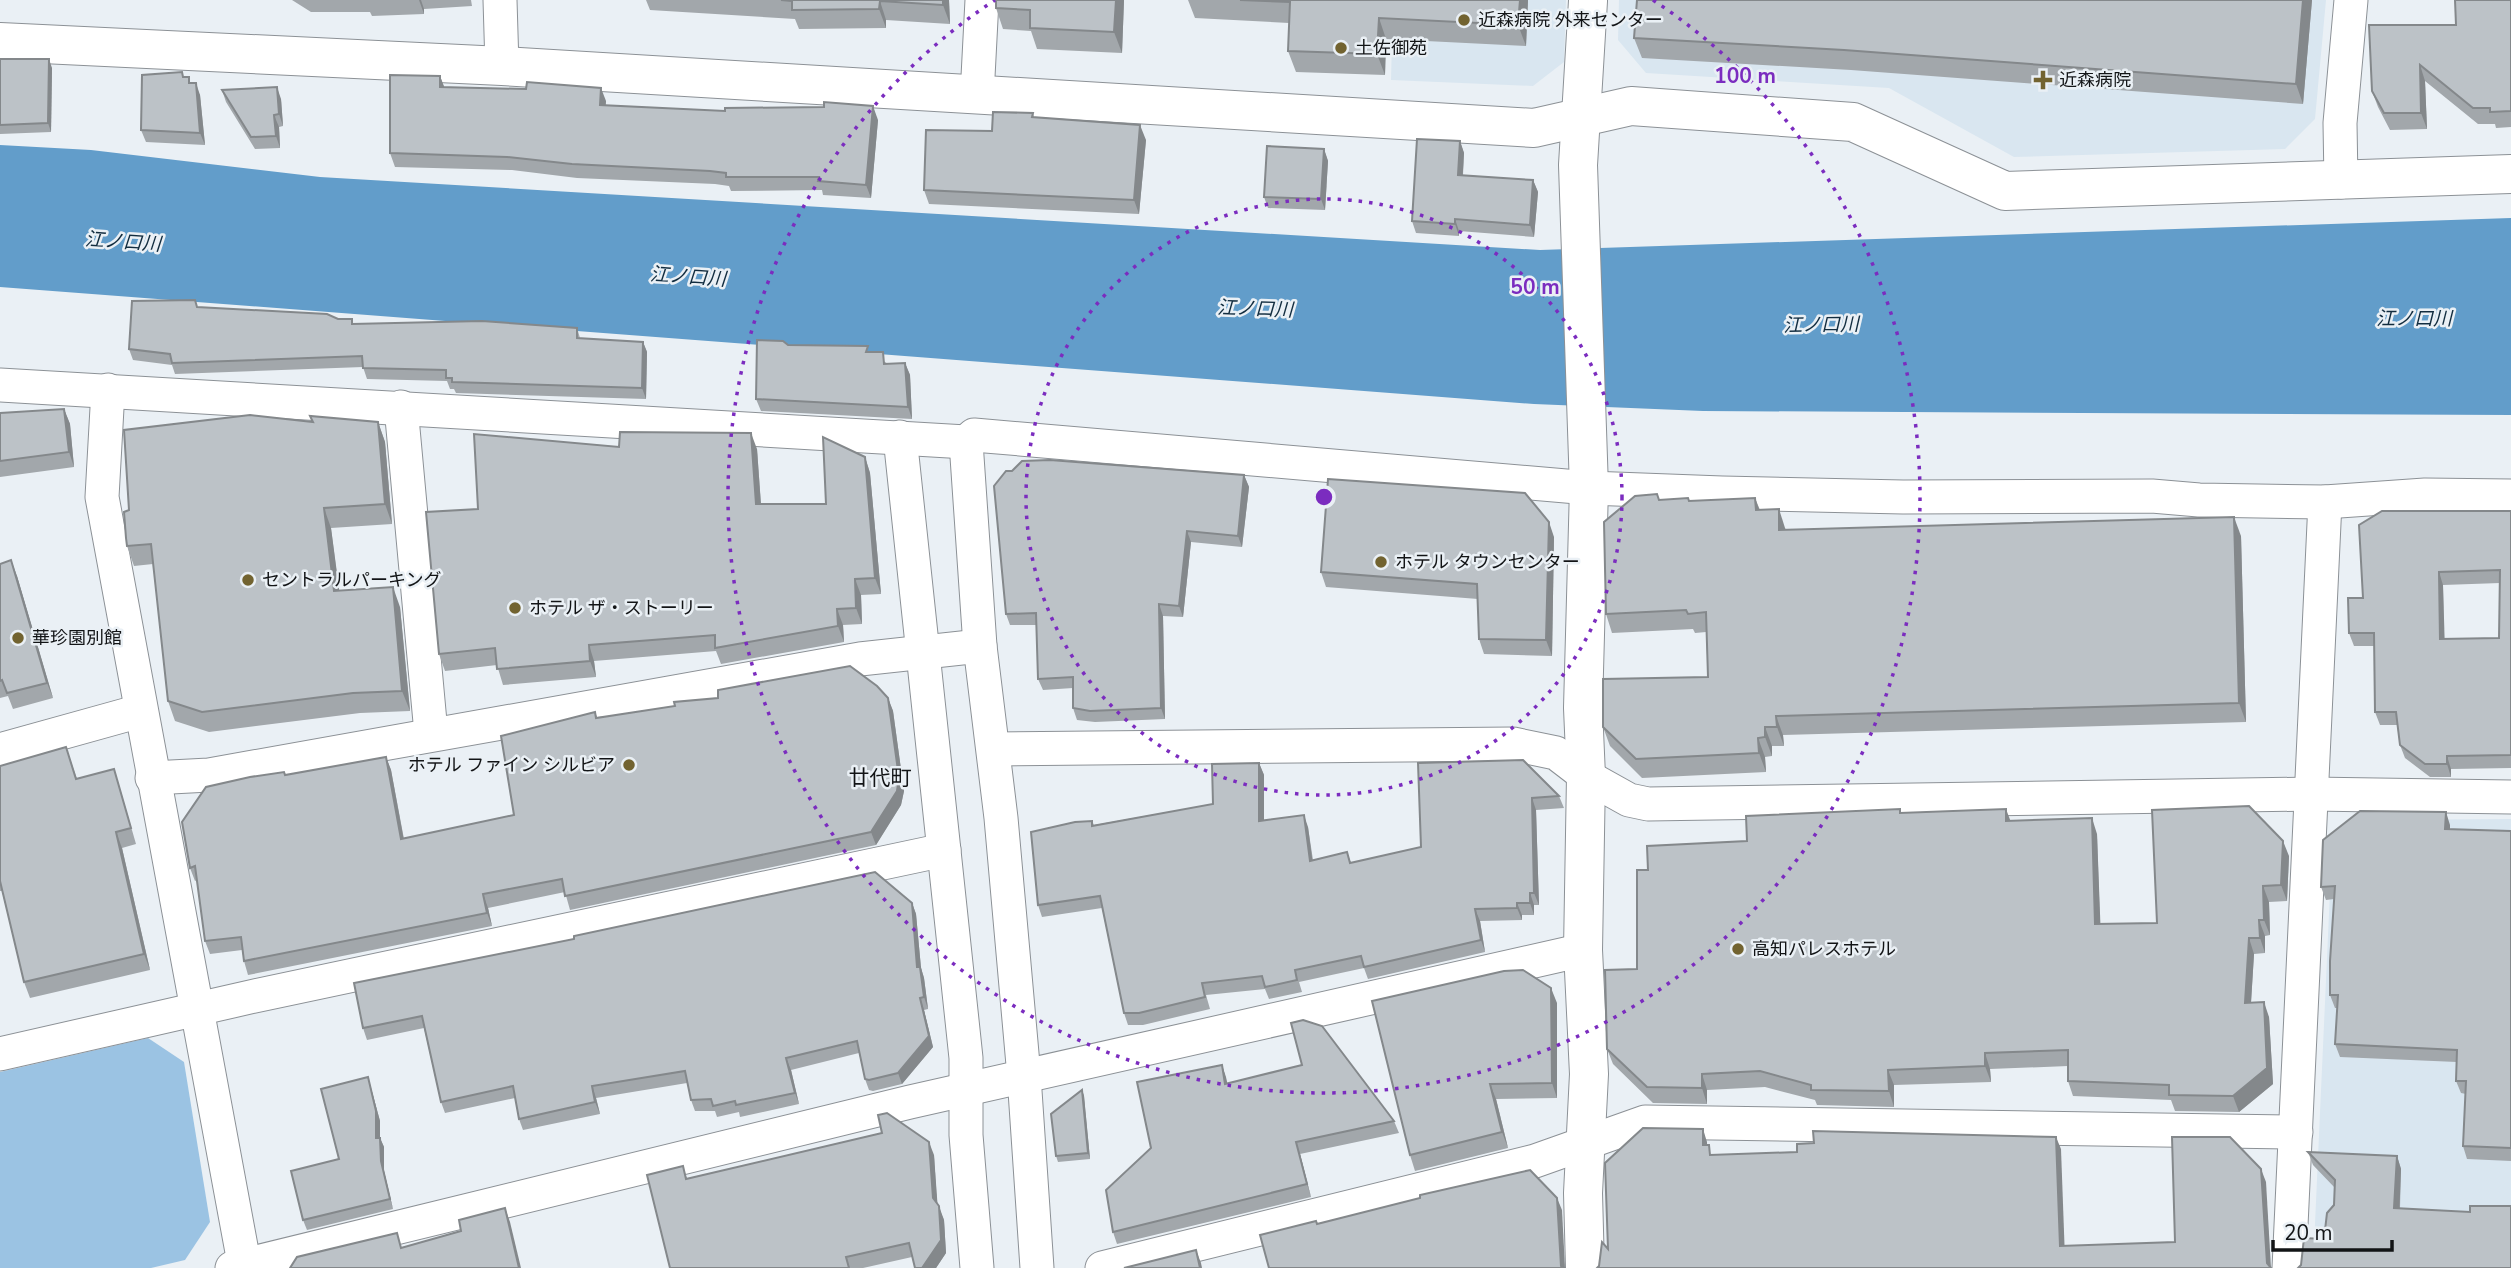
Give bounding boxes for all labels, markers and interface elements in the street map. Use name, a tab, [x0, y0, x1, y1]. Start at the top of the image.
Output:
place label: 近森病院 外来センター	[1478, 8, 1663, 32]
marker: 近森病院 外来センター	[1456, 12, 1472, 28]
place label: 土佐御苑	[1355, 36, 1427, 60]
marker: 土佐御苑	[1333, 40, 1349, 56]
text: 100 m	[1714, 62, 1776, 90]
place label: 近森病院	[2059, 68, 2131, 92]
marker: 近森病院	[2033, 70, 2053, 90]
water label: 江ノ口川	[84, 226, 164, 258]
water label: 江ノ口川	[649, 261, 729, 293]
text: 50 m	[1510, 273, 1560, 301]
water label: 江ノ口川	[1217, 295, 1295, 323]
water label: 江ノ口川	[2376, 306, 2454, 332]
water label: 江ノ口川	[1783, 311, 1861, 339]
centre of rings	[1312, 485, 1336, 509]
place label: ホテル タウンセンター	[1395, 550, 1580, 574]
marker: ホテル タウンセンター	[1373, 554, 1389, 570]
place label: セントラルパーキング	[262, 568, 441, 592]
marker: セントラルパーキング	[240, 572, 256, 588]
place label: ホテル ザ・ストーリー	[529, 596, 714, 620]
marker: ホテル ザ・ストーリー	[507, 600, 523, 616]
place label: 華珍園別館	[32, 626, 122, 650]
marker: 華珍園別館	[10, 630, 26, 646]
place label: ホテル ファイン シルビア	[408, 753, 615, 777]
marker: ホテル ファイン シルビア	[621, 757, 637, 773]
district label: 廿代町	[849, 764, 912, 792]
place label: 高知パレスホテル	[1752, 937, 1896, 961]
marker: 高知パレスホテル	[1730, 941, 1746, 957]
scale bar	[2273, 1208, 2392, 1252]
text: 20 m	[2284, 1219, 2333, 1247]

